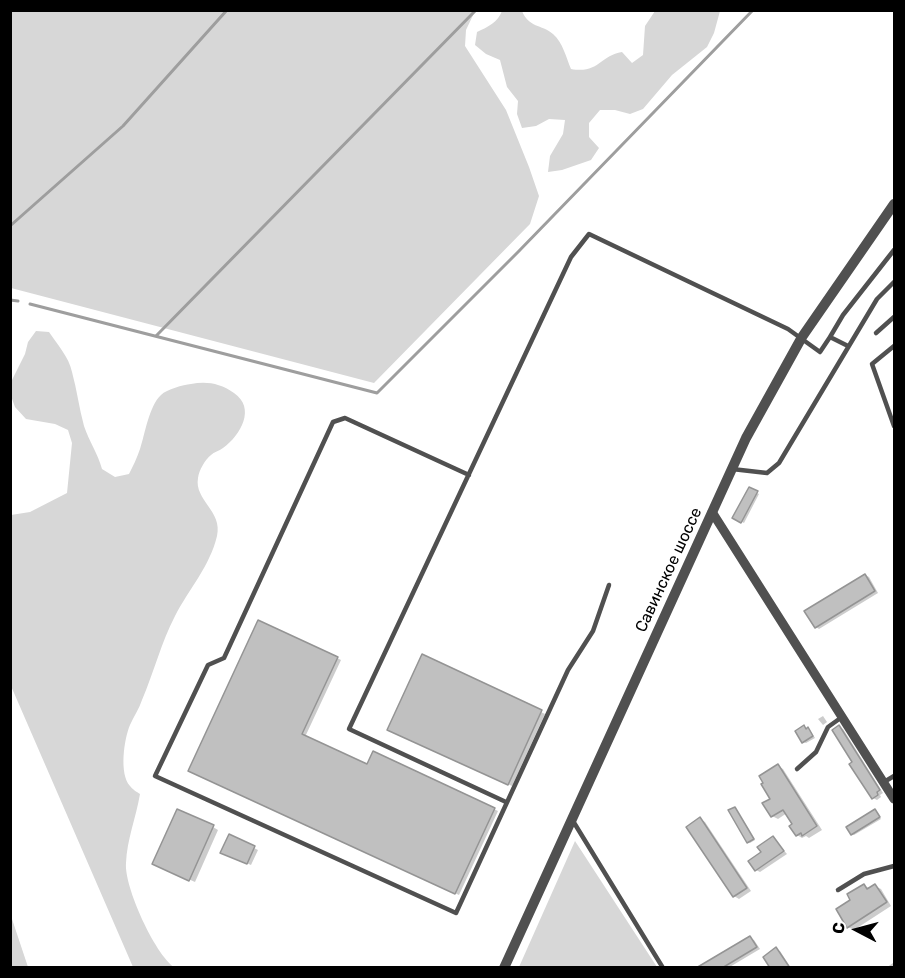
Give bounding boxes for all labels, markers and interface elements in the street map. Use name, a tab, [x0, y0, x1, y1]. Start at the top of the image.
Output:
street label: Савинское шоссе	[632, 505, 706, 635]
north arrow	[827, 900, 887, 960]
text: С	[829, 921, 849, 935]

